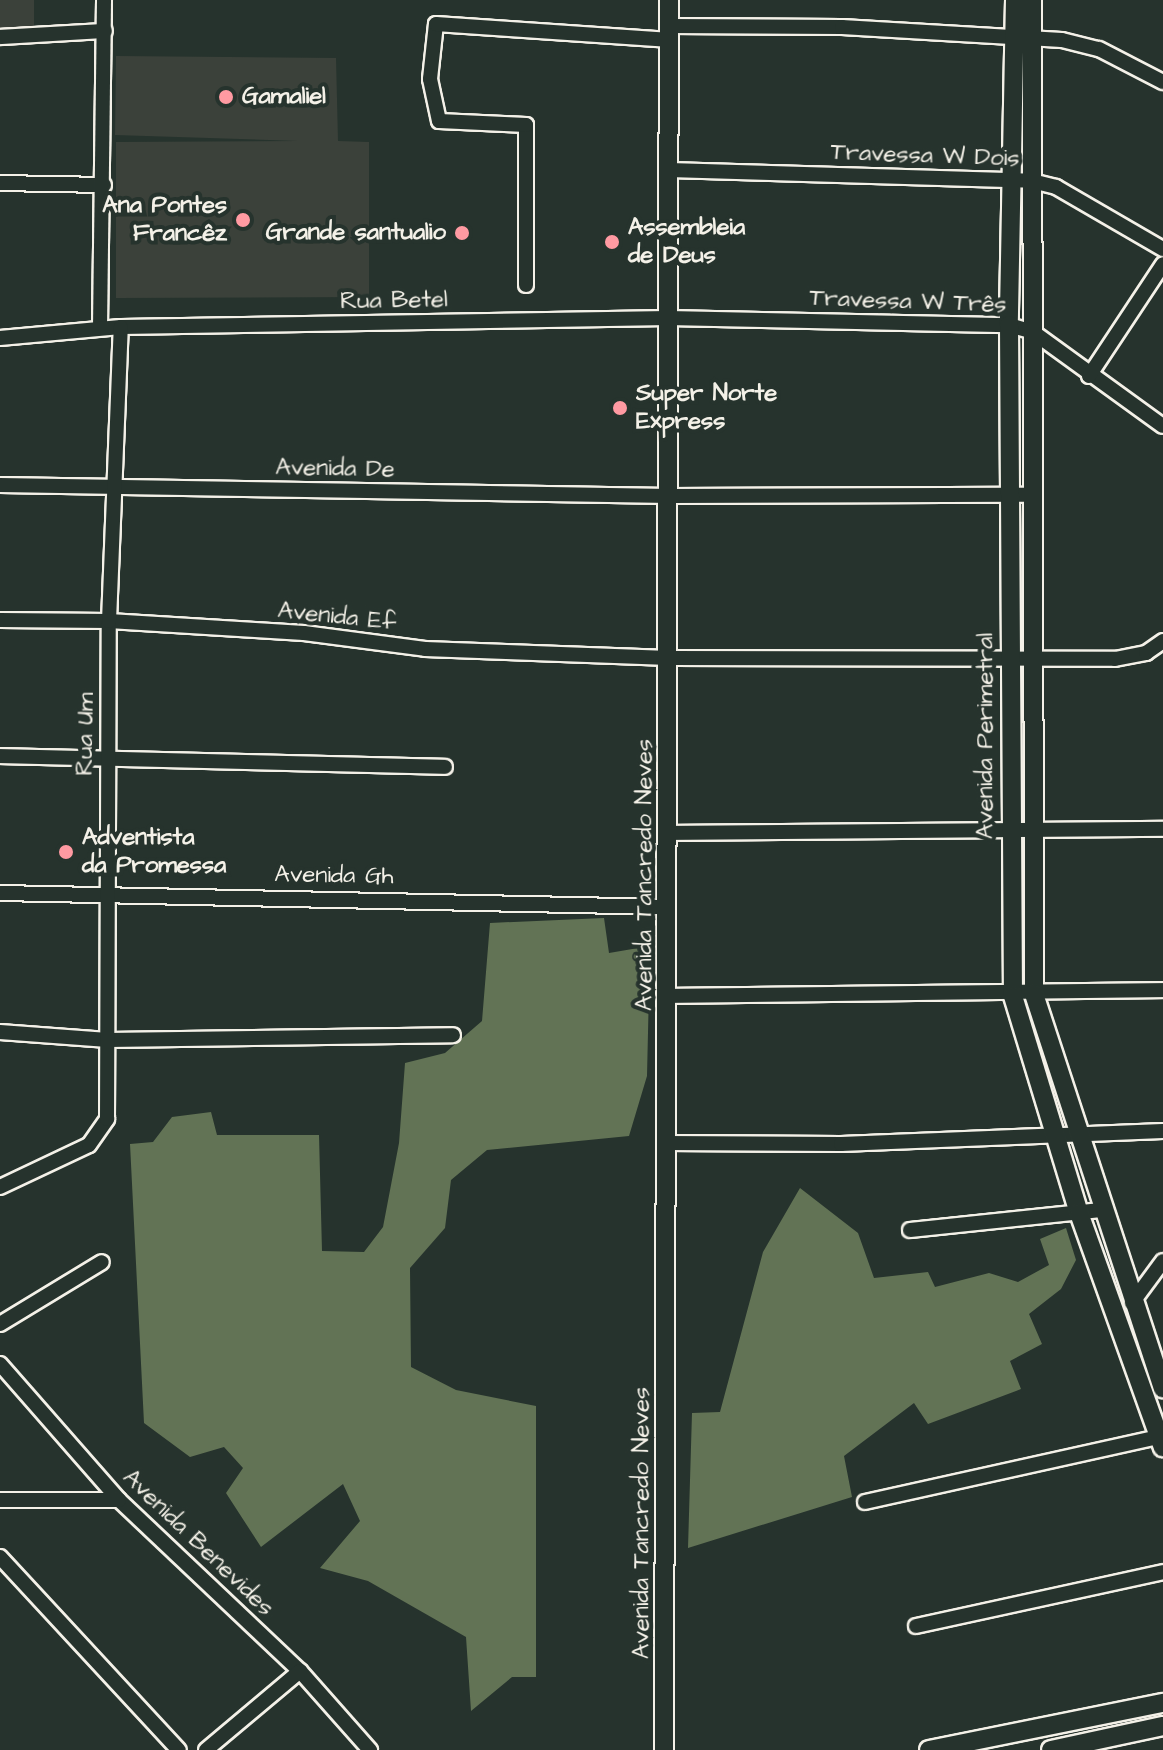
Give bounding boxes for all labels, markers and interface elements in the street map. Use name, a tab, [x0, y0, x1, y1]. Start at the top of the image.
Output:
place label: Gamaliel	[242, 83, 326, 111]
marker: Gamaliel	[217, 88, 235, 106]
street label: Travessa W Dois	[830, 138, 1020, 174]
place label: Ana Pontes Francêz	[102, 192, 227, 248]
marker: Ana Pontes Francêz	[234, 211, 252, 229]
place label: Assembleia de Deus	[628, 214, 745, 270]
place label: Grande santualio	[266, 219, 446, 247]
marker: Grande santualio	[453, 224, 471, 242]
marker: Assembleia de Deus	[603, 233, 621, 251]
street label: Travessa W Três	[809, 284, 1007, 320]
street label: Rua Betel	[340, 286, 448, 316]
place label: Super Norte Express	[636, 380, 777, 436]
marker: Super Norte Express	[611, 399, 629, 417]
street label: Avenida De	[275, 454, 395, 484]
street label: Avenida Ef	[276, 596, 398, 638]
street label: Avenida Perimetral	[972, 633, 1000, 839]
street label: Rua Um	[71, 692, 101, 776]
street label: Avenida Tancredo Neves	[631, 739, 659, 1011]
place label: Adventista da Promessa	[82, 824, 226, 880]
marker: Adventista da Promessa	[57, 843, 75, 861]
street label: Avenida Gh	[274, 861, 394, 891]
street label: Avenida Tancredo Neves	[628, 1387, 656, 1659]
street label: Avenida Benevides	[116, 1464, 280, 1622]

